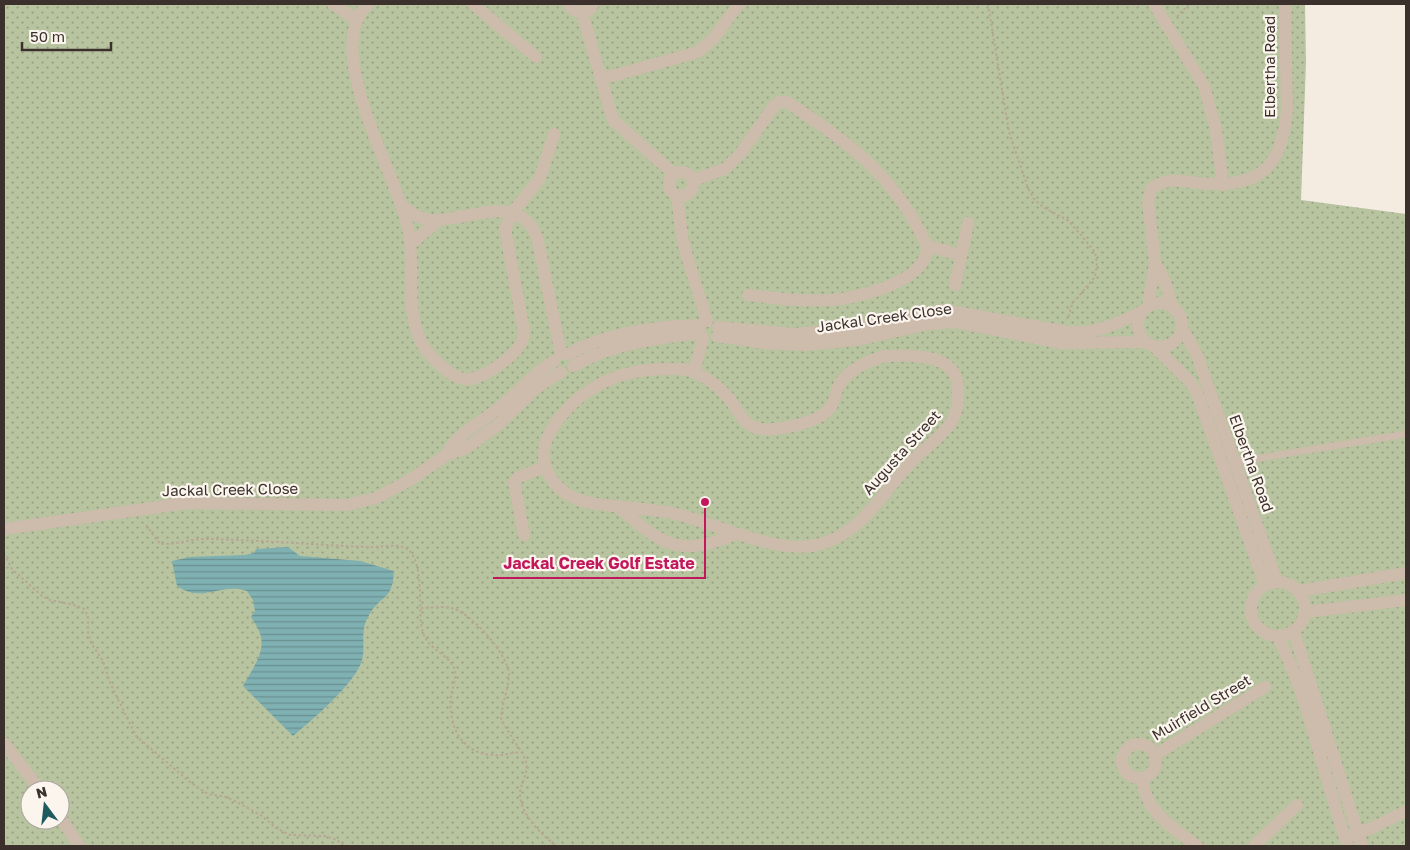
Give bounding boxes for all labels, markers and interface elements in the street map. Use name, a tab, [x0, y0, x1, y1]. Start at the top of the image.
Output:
street label: Elbertha Road	[1260, 16, 1278, 118]
scale bar	[22, 20, 111, 52]
text: 50 m	[30, 27, 65, 45]
street label: Jackal Creek Close	[815, 299, 953, 335]
street label: Augusta Street	[858, 406, 944, 498]
street label: Elbertha Road	[1226, 412, 1278, 514]
street label: Jackal Creek Close	[162, 479, 299, 499]
callout: Jackal Creek Golf Estate	[493, 547, 705, 578]
text: Jackal Creek Golf Estate	[503, 553, 695, 573]
street label: Muirfield Street	[1148, 670, 1254, 744]
north arrow	[20, 780, 70, 830]
text: N	[34, 782, 49, 802]

